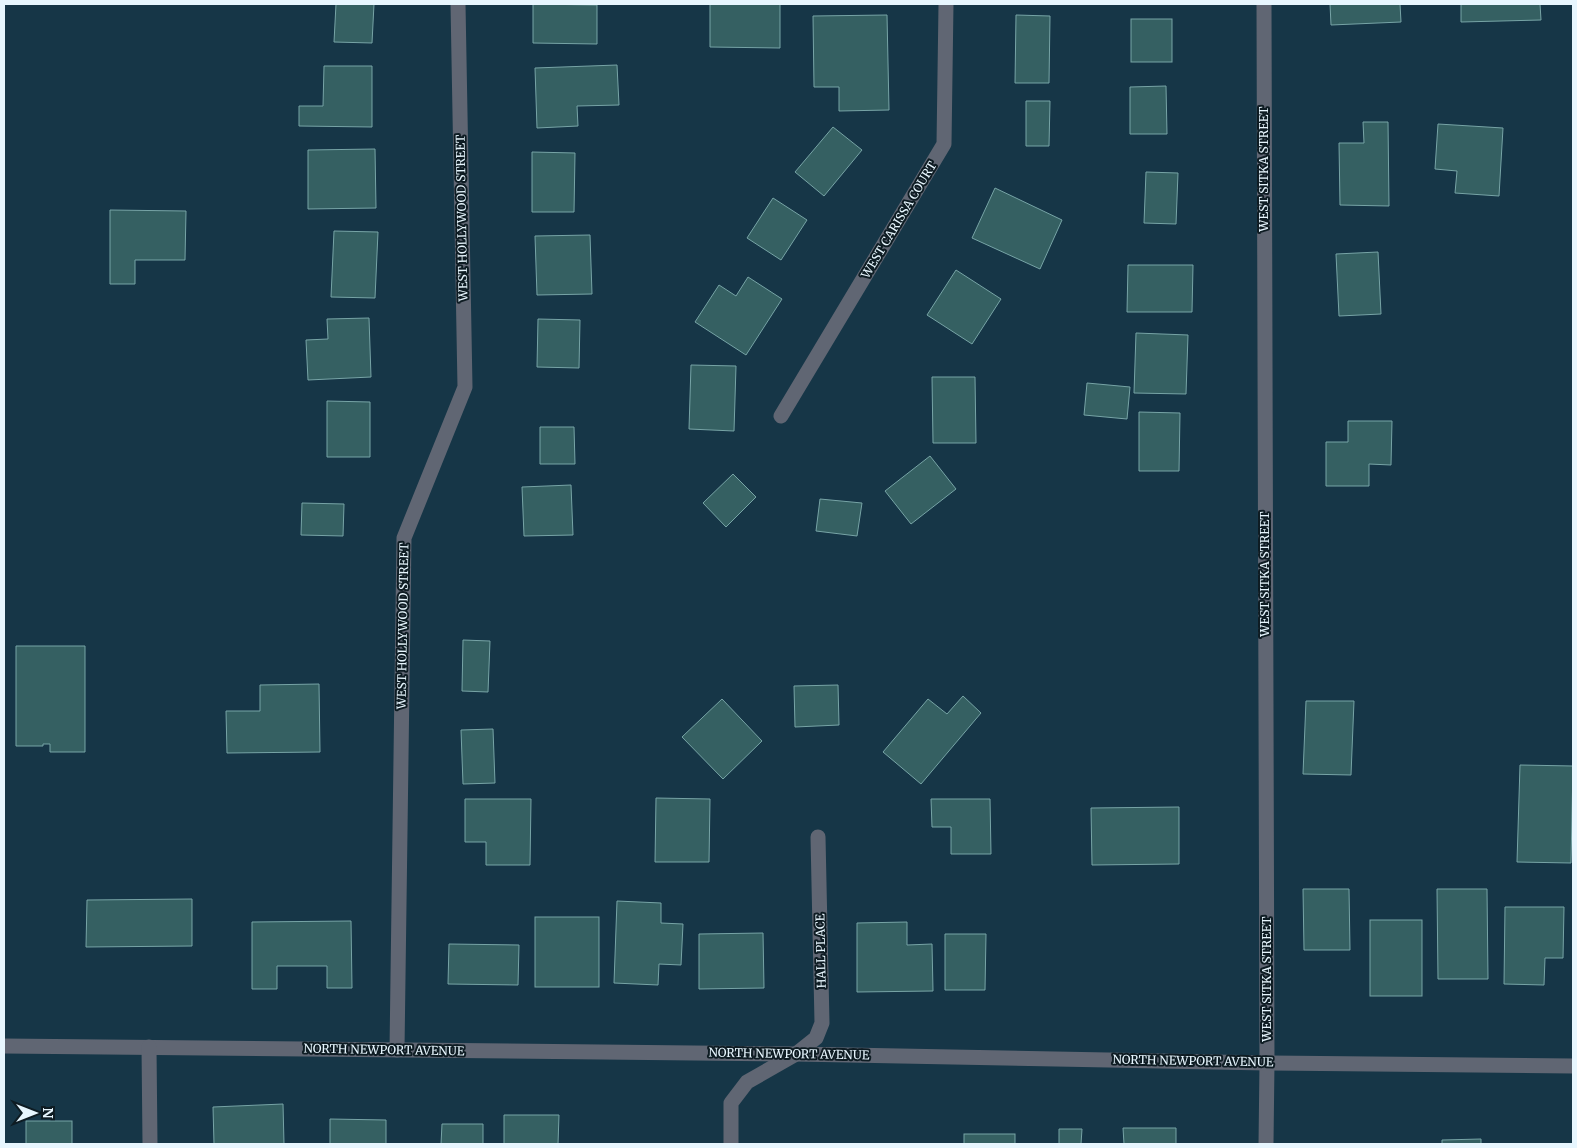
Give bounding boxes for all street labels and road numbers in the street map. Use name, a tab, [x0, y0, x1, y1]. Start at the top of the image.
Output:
street label: WEST SITKA STREET	[1256, 106, 1271, 233]
street label: WEST HOLLYWOOD STREET	[453, 134, 470, 302]
street label: WEST CARISSA COURT	[857, 158, 940, 282]
street label: WEST SITKA STREET	[1257, 511, 1272, 638]
street label: WEST HOLLYWOOD STREET	[394, 542, 411, 710]
street label: HALL PLACE	[812, 913, 829, 989]
street label: WEST SITKA STREET	[1259, 916, 1274, 1043]
street label: NORTH NEWPORT AVENUE	[304, 1041, 465, 1058]
street label: NORTH NEWPORT AVENUE	[709, 1045, 870, 1062]
street label: NORTH NEWPORT AVENUE	[1113, 1052, 1274, 1069]

